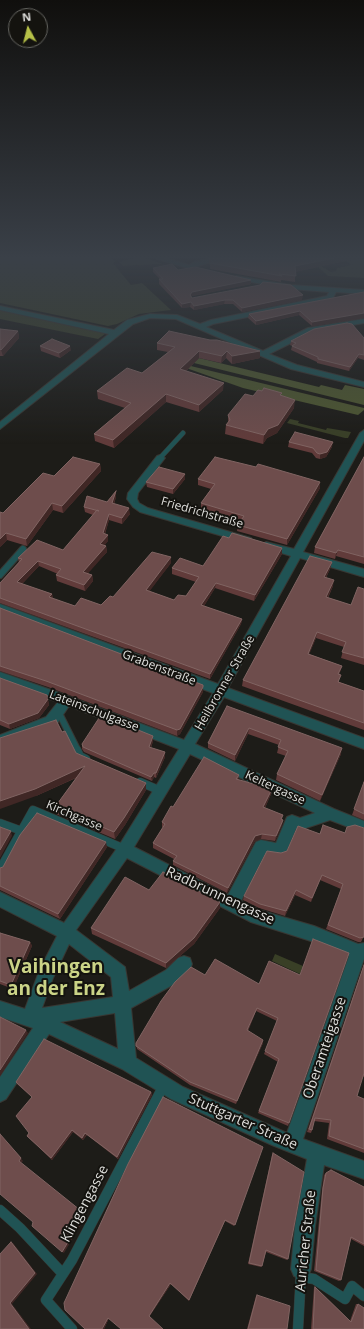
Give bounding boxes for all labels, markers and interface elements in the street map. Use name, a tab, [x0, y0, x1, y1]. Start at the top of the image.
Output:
north arrow	[8, 8, 48, 48]
text: N	[21, 9, 32, 25]
street label: Friedrichstraße	[159, 494, 245, 532]
street label: Heilbronner Straße	[192, 633, 258, 733]
street label: Grabenstraße	[120, 647, 198, 689]
street label: Lateinschulgasse	[47, 687, 141, 735]
street label: Keltergasse	[243, 768, 307, 808]
street label: Kirchgasse	[44, 798, 104, 834]
street label: Radbrunnengasse	[163, 863, 277, 929]
district label: Vaihingen an der Enz	[7, 957, 105, 1001]
street label: Oberamteigasse	[300, 995, 350, 1101]
street label: Stuttgarter Straße	[186, 1090, 300, 1154]
street label: Klingengasse	[58, 1163, 112, 1245]
street label: Auricher Straße	[292, 1189, 320, 1293]

